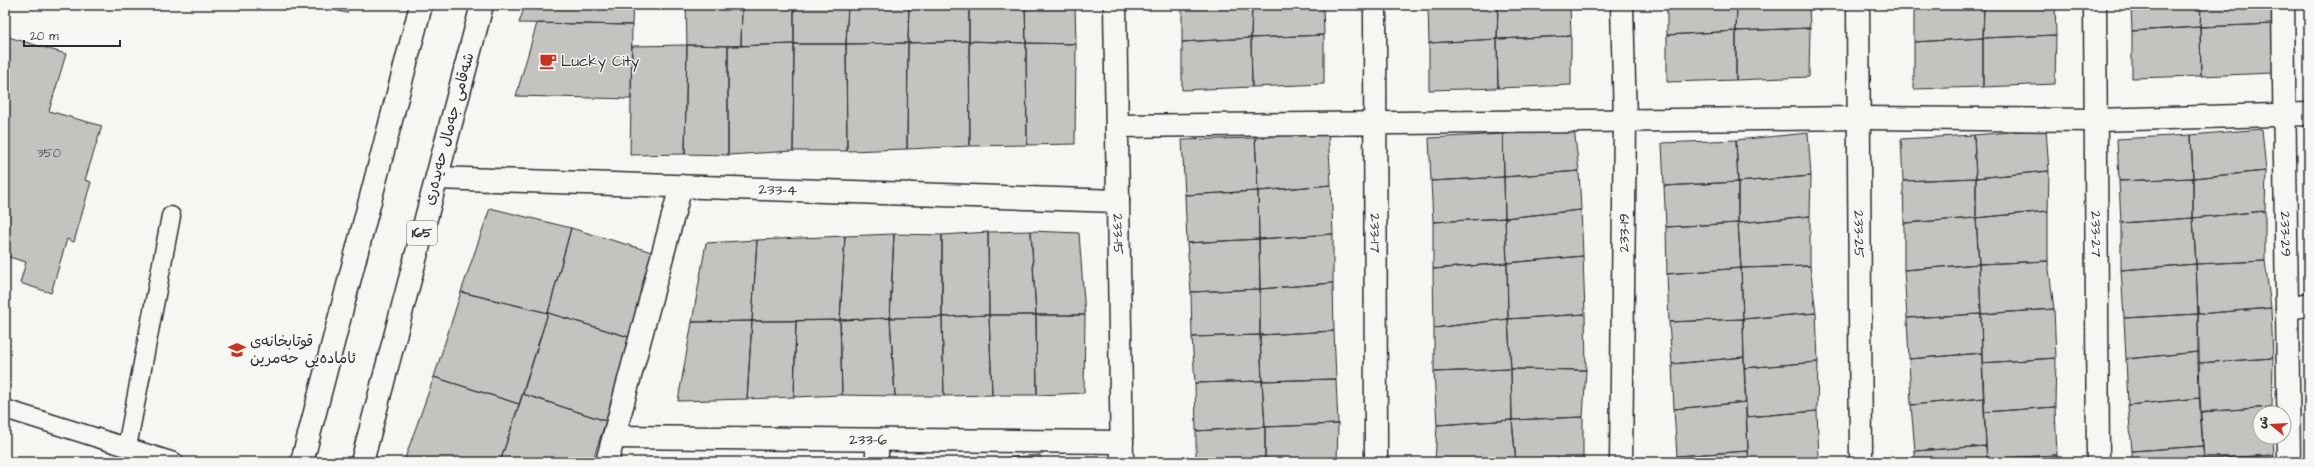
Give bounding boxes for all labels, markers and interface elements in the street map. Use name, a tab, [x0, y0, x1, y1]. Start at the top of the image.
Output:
scale bar	[24, 22, 120, 48]
text: 20 m	[30, 28, 59, 45]
street label: شەقامی جەمال حەیدەری	[419, 50, 479, 208]
cafe icon: Lucky City	[538, 51, 558, 71]
place label: Lucky City	[561, 51, 639, 73]
house number: 350	[37, 144, 61, 162]
street label: 233-4	[758, 178, 798, 201]
street label: 233-25	[1849, 210, 1870, 258]
street label: 233-27	[2086, 211, 2107, 257]
street label: 233-29	[2275, 211, 2297, 257]
street label: 233-15	[1108, 213, 1129, 255]
street label: 233-17	[1365, 213, 1386, 253]
street label: 233-19	[1613, 213, 1634, 253]
road number: 165	[407, 221, 437, 245]
place label: قوتابخانەی ئامادەیی حەمرین	[250, 331, 356, 369]
school or university icon: قوتابخانەی ئامادەیی حەمرین	[227, 340, 247, 360]
north arrow	[2252, 405, 2292, 445]
text: ش	[2254, 414, 2272, 430]
street label: 233-6	[849, 429, 888, 450]

